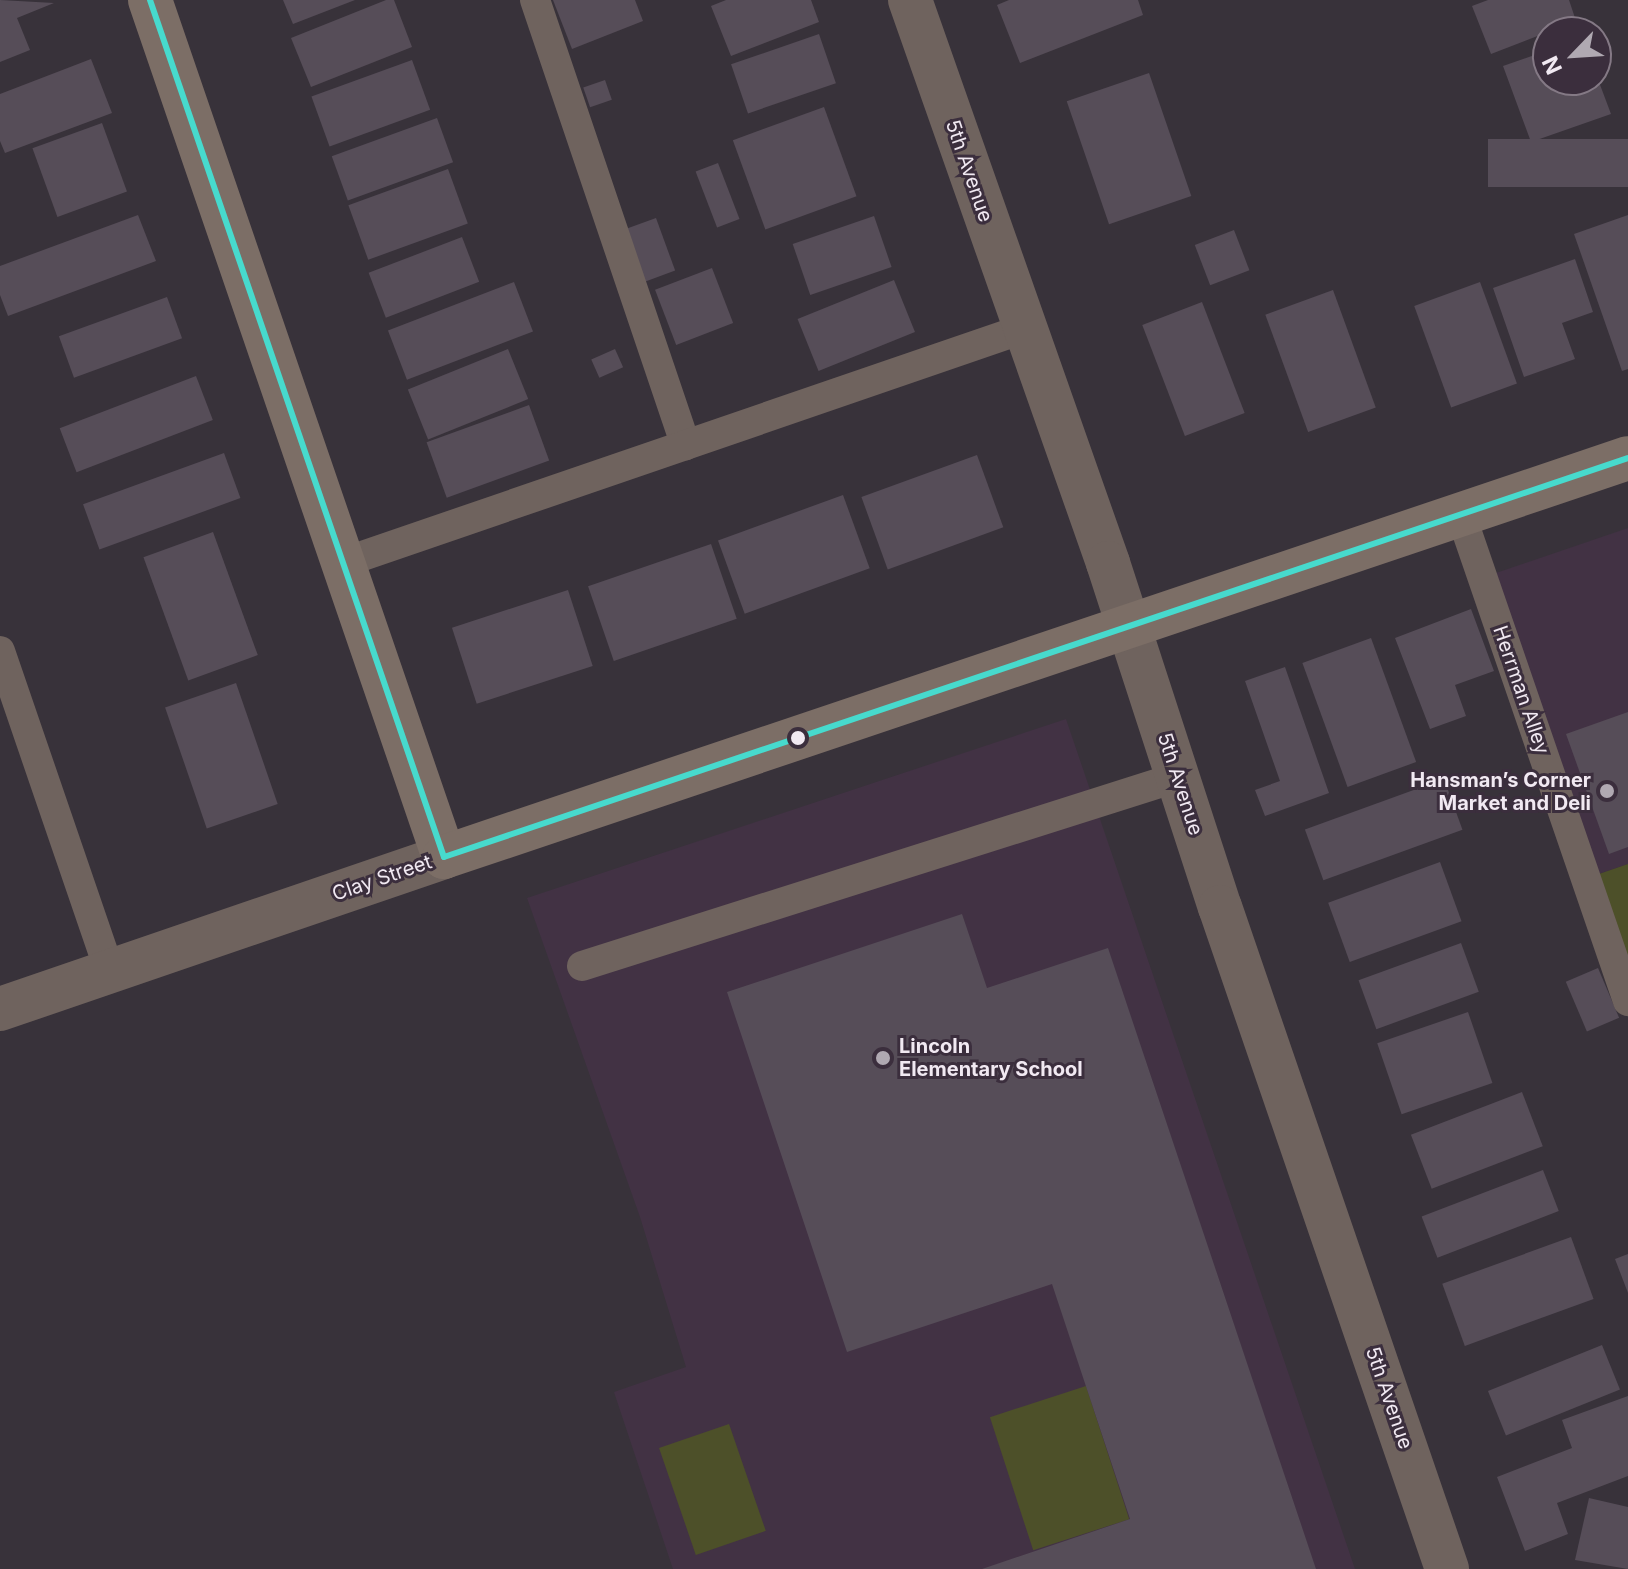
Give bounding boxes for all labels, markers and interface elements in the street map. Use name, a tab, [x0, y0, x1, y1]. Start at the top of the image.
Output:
north arrow	[1532, 16, 1612, 96]
text: N	[1537, 52, 1567, 78]
street label: 5th Avenue	[940, 117, 998, 225]
street label: Herrman Alley	[1488, 623, 1554, 757]
unlabelled marker	[790, 730, 806, 746]
street label: 5th Avenue	[1152, 730, 1208, 838]
place label: Hansman’s Corner Market and Deli	[1410, 768, 1591, 815]
marker: Hansman’s Corner Market and Deli	[1598, 782, 1616, 800]
street label: Clay Street	[329, 850, 435, 906]
place label: Lincoln Elementary School	[899, 1034, 1083, 1081]
marker: Lincoln Elementary School	[874, 1049, 892, 1067]
street label: 5th Avenue	[1360, 1344, 1418, 1452]

